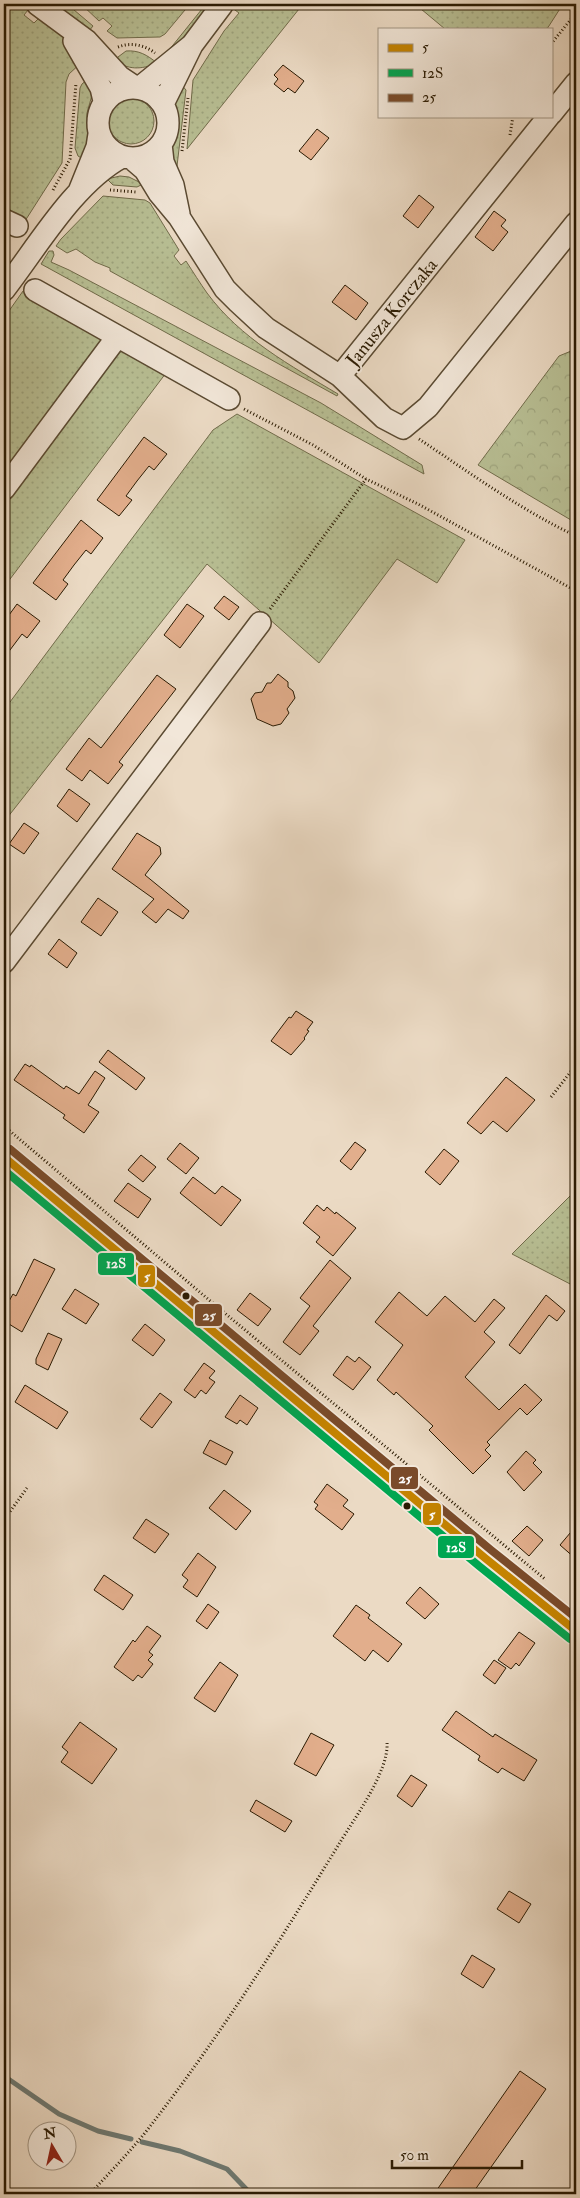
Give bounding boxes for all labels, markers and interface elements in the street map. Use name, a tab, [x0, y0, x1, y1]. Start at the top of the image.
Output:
legend	[378, 28, 552, 118]
text: 5	[422, 38, 429, 57]
text: 12S	[422, 64, 443, 83]
text: 25	[422, 88, 437, 107]
street label: Janusza Korczaka	[340, 253, 443, 372]
line badge: 12S	[97, 1252, 135, 1276]
text: 12S	[106, 1255, 126, 1272]
line badge: 5	[137, 1264, 156, 1288]
text: 5	[144, 1268, 151, 1285]
unlabelled marker	[181, 1291, 191, 1301]
line badge: 25	[194, 1303, 223, 1327]
text: 25	[202, 1307, 216, 1324]
line badge: 25	[390, 1466, 419, 1490]
text: 25	[398, 1470, 412, 1487]
unlabelled marker	[402, 1501, 412, 1511]
line badge: 5	[422, 1502, 442, 1526]
text: 5	[429, 1506, 436, 1523]
line badge: 12S	[437, 1535, 475, 1559]
text: 12S	[446, 1539, 466, 1556]
north arrow	[28, 2120, 78, 2170]
text: N	[42, 2124, 58, 2143]
scale bar	[392, 2138, 522, 2170]
text: 50 m	[400, 2146, 429, 2165]

